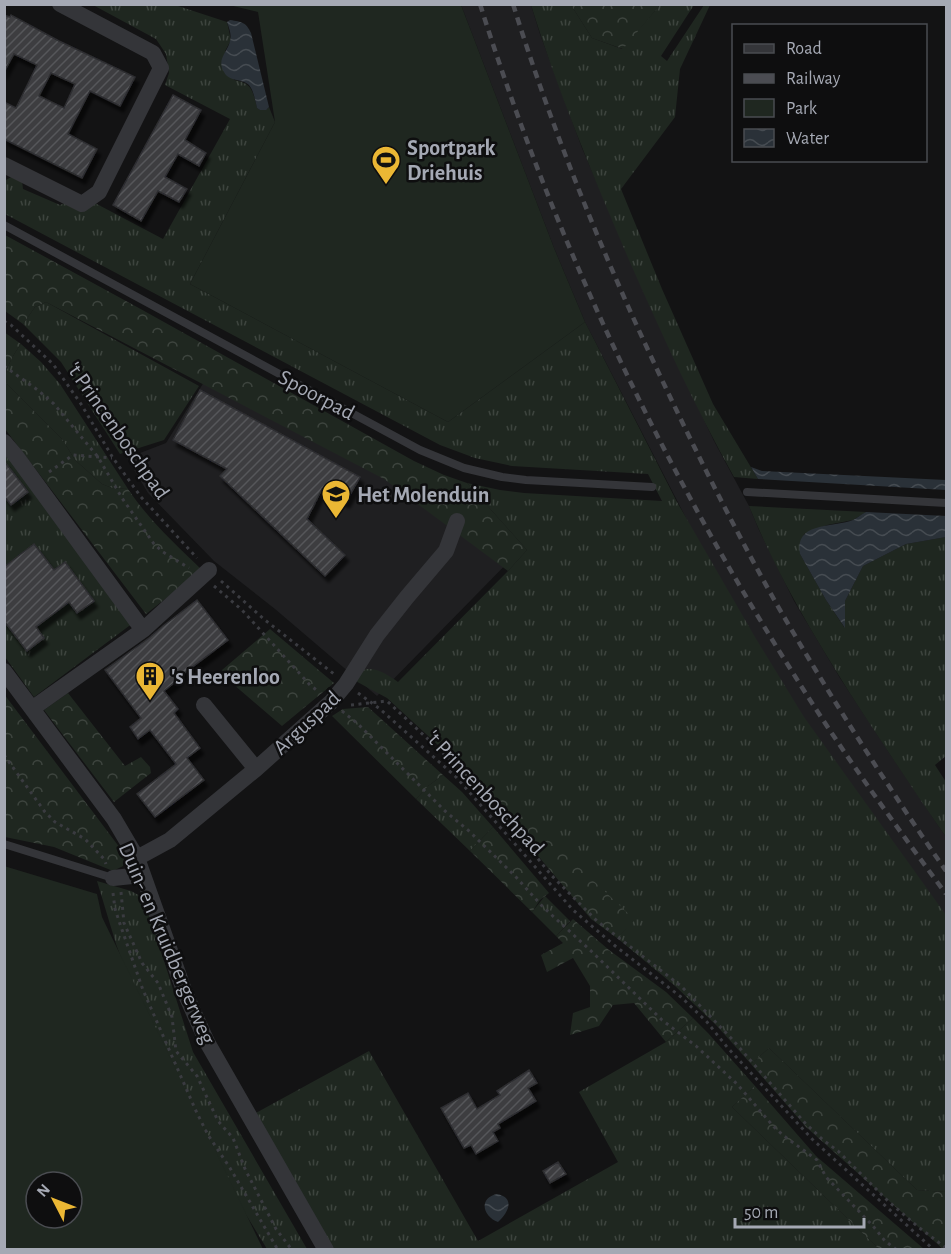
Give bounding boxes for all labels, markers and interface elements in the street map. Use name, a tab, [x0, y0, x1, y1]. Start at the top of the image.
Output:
legend	[732, 24, 927, 162]
text: Road	[786, 40, 822, 58]
text: Railway	[786, 70, 841, 88]
text: Park	[786, 100, 818, 118]
text: Water	[786, 130, 829, 148]
place label: Sportpark Driehuis	[407, 137, 496, 184]
sports icon: Sportpark Driehuis	[370, 144, 402, 186]
street label: 't Princenboschpad	[63, 358, 174, 503]
street label: Spoorpad	[275, 366, 358, 424]
school or university icon: Het Molenduin	[320, 478, 352, 520]
place label: Het Molenduin	[357, 484, 489, 506]
building icon: 's Heerenloo	[134, 660, 166, 702]
place label: 's Heerenloo	[171, 666, 280, 688]
street label: Arguspad	[269, 687, 344, 759]
street label: 't Princenboschpad	[422, 726, 548, 859]
street label: Duin- en Kruidbergerweg	[115, 839, 220, 1048]
north arrow	[24, 1170, 84, 1230]
text: N	[34, 1181, 53, 1200]
scale bar	[735, 1191, 864, 1229]
text: 50 m	[744, 1204, 778, 1222]

